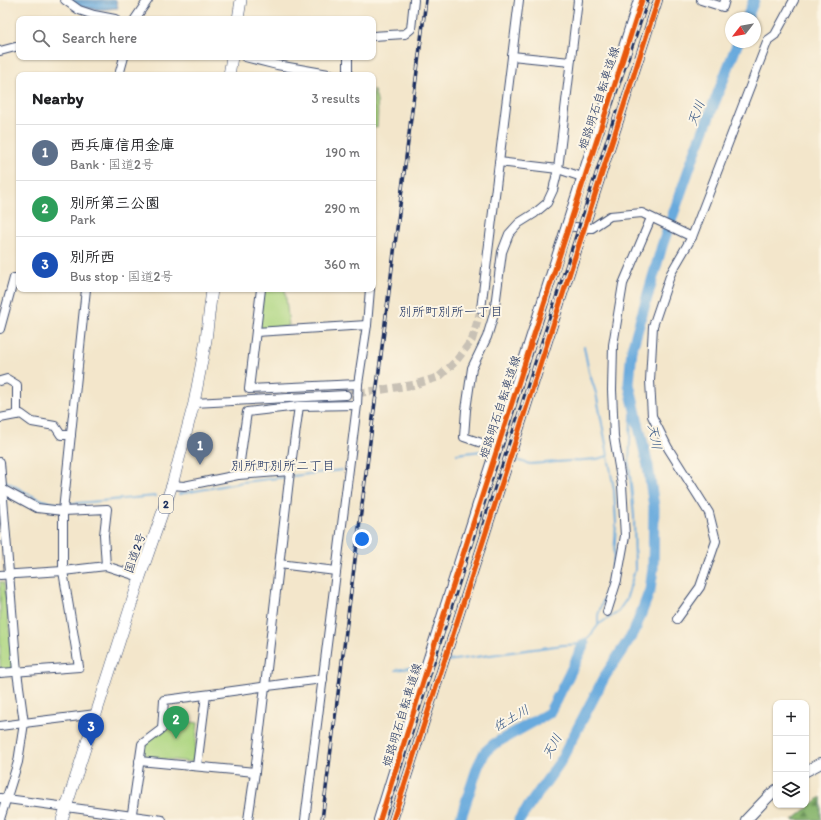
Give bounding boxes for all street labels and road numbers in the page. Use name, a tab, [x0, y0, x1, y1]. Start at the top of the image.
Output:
street label: 姫路明石自転車道線	[576, 44, 622, 152]
street label: 姫路明石自転車道線	[477, 353, 523, 461]
road number: 2	[159, 495, 173, 513]
street label: 国道2号	[121, 531, 149, 575]
street label: 姫路明石自転車道線	[380, 661, 424, 769]

